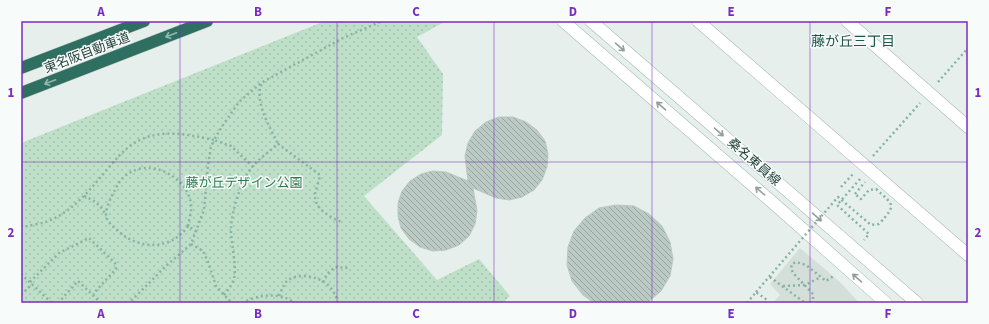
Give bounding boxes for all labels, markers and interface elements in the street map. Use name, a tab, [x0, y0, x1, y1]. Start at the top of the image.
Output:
text: A	[96, 3, 105, 21]
text: B	[254, 3, 262, 21]
text: C	[412, 3, 420, 21]
text: D	[569, 3, 577, 21]
text: E	[727, 3, 735, 21]
text: F	[885, 3, 892, 21]
street label: 東名阪自動車道	[41, 28, 133, 78]
one-way arrow	[165, 32, 177, 40]
district label: 藤が丘三丁目	[811, 32, 895, 52]
one-way arrow	[615, 42, 626, 51]
one-way arrow	[44, 78, 56, 86]
text: 1	[8, 84, 15, 102]
text: 1	[975, 84, 982, 102]
one-way arrow	[657, 102, 667, 111]
one-way arrow	[713, 127, 724, 136]
street label: 桑名東員線	[724, 134, 784, 190]
park label: 藤が丘デザイン公園	[185, 174, 303, 192]
one-way arrow	[754, 187, 765, 196]
one-way arrow	[812, 212, 822, 221]
text: 2	[8, 224, 15, 242]
text: 2	[975, 224, 982, 242]
one-way arrow	[851, 273, 862, 282]
text: A	[96, 305, 105, 323]
text: B	[254, 305, 262, 323]
text: C	[412, 305, 420, 323]
text: D	[569, 305, 577, 323]
text: E	[727, 305, 735, 323]
text: F	[885, 305, 892, 323]

